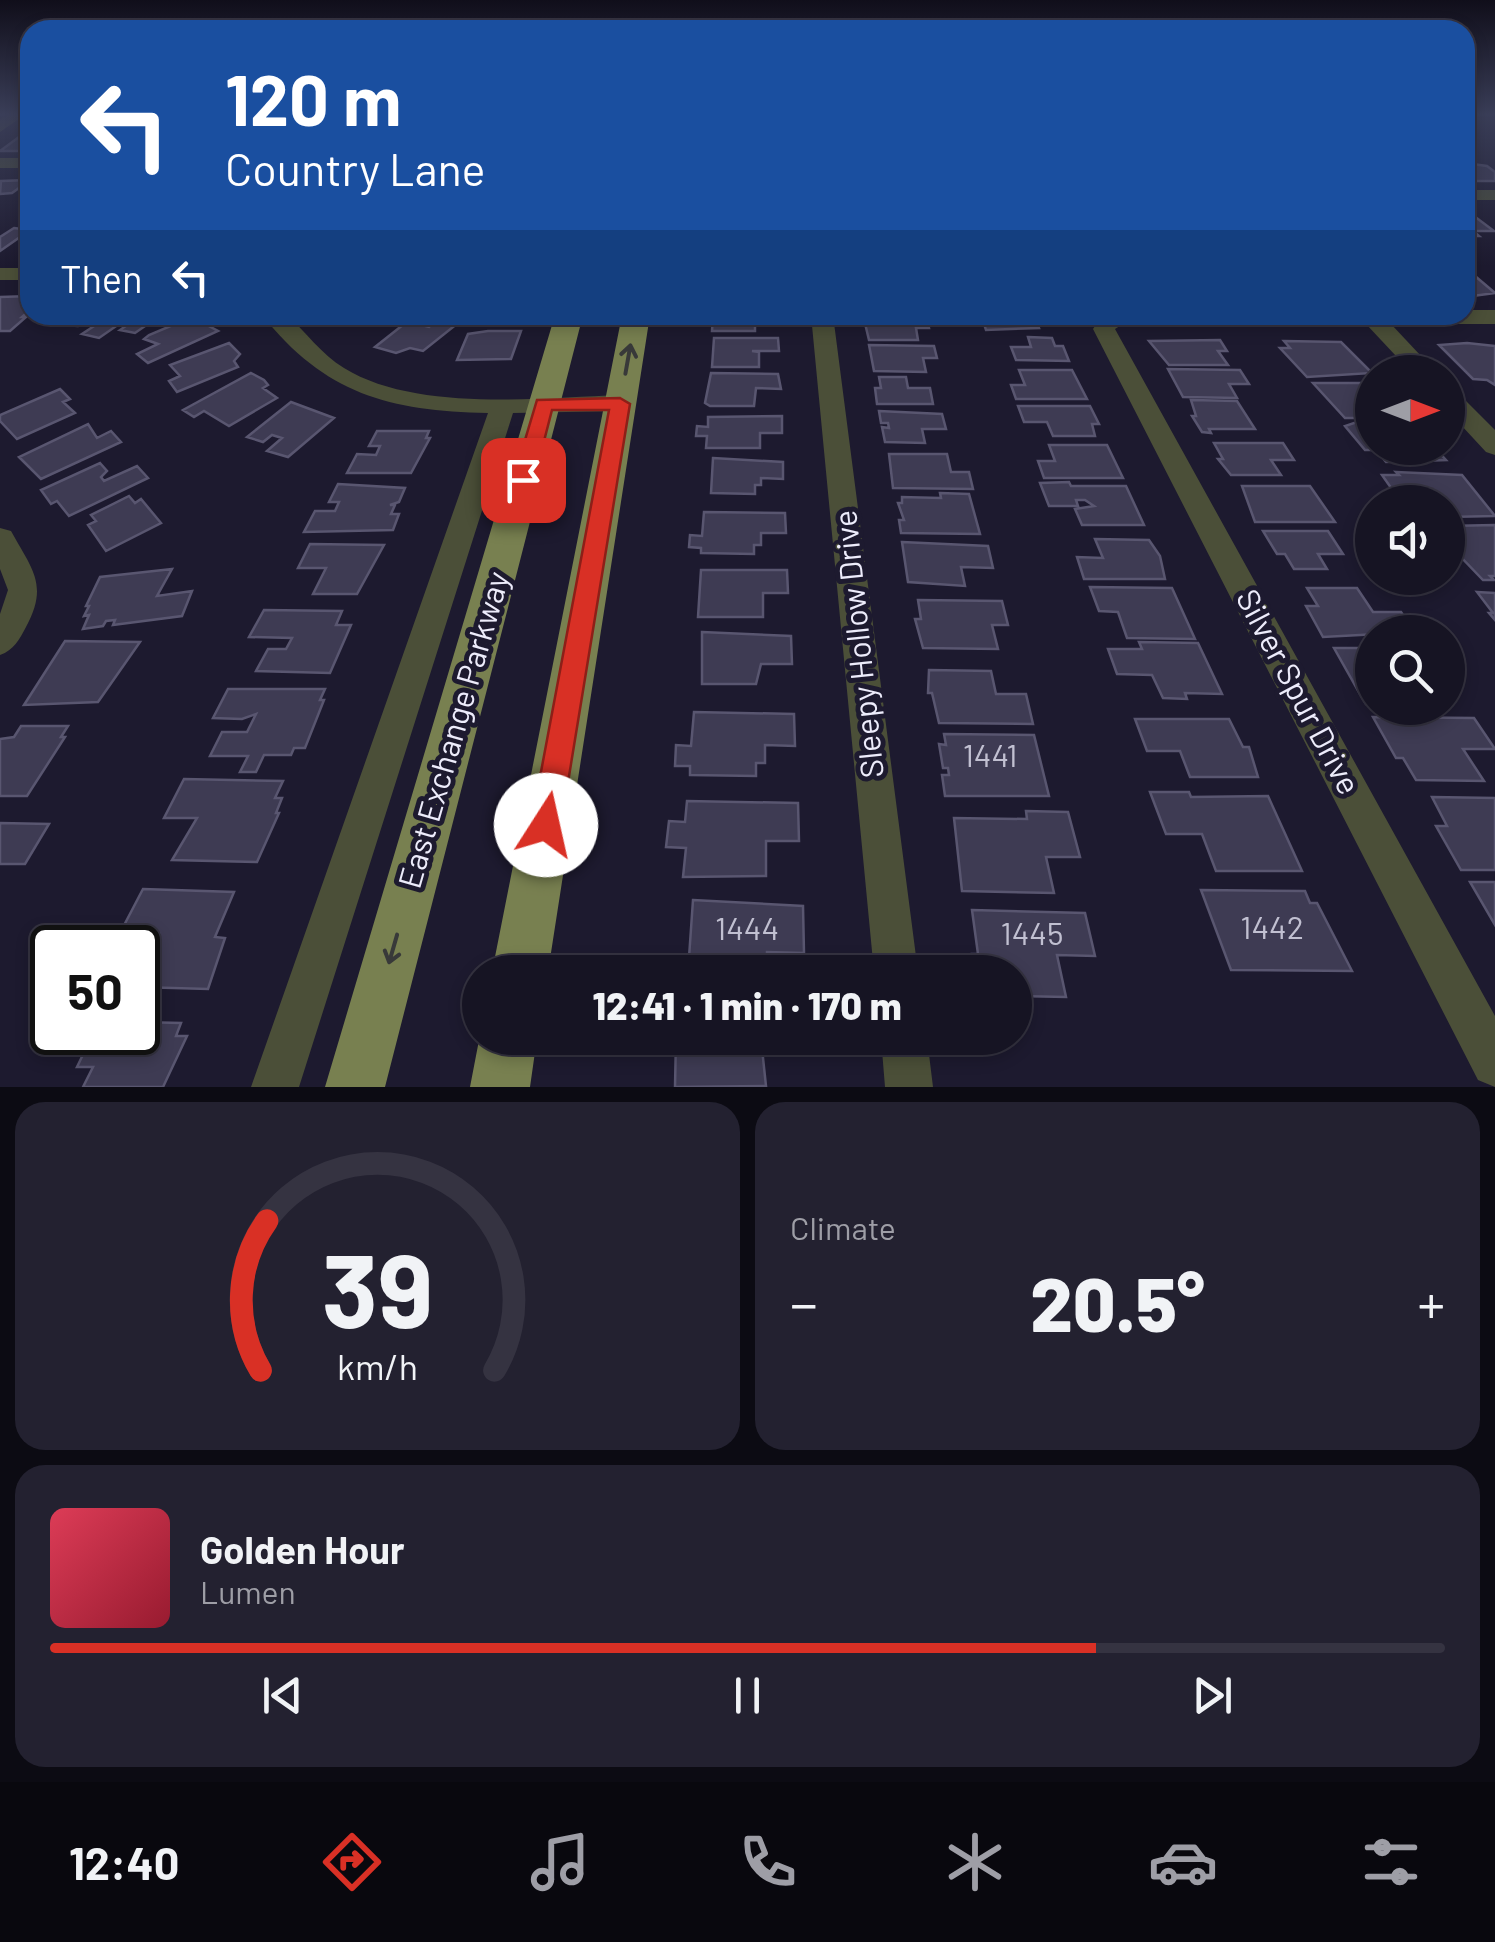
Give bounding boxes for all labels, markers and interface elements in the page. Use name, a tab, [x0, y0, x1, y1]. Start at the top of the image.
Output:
text: 120 m	[225, 56, 401, 140]
icon: left	[60, 60, 190, 190]
text: Country Lane	[225, 141, 485, 195]
icon: left	[163, 250, 218, 305]
text: Then	[60, 255, 143, 301]
one-way arrow	[619, 343, 638, 376]
north arrow	[1355, 355, 1465, 465]
map controls	[1355, 355, 1465, 725]
pin	[481, 438, 566, 523]
icon: arrive	[496, 453, 551, 508]
button: sound	[1355, 485, 1465, 595]
street label: Sleepy Hollow Drive	[824, 508, 890, 780]
street label: East Exchange Parkway	[389, 566, 516, 892]
street label: Silver Spur Drive	[1230, 582, 1370, 800]
button: search	[1355, 615, 1465, 725]
house number: 1441	[963, 735, 1017, 773]
position arrow	[494, 773, 598, 877]
house number: 1442	[1240, 907, 1304, 945]
house number: 1444	[715, 908, 779, 946]
house number: 1445	[1001, 913, 1063, 951]
speed limit sign: 50	[30, 925, 160, 1055]
one-way arrow	[383, 932, 401, 964]
text: 12:41 · 1 min · 170 m	[592, 982, 902, 1028]
text: Climate	[790, 1208, 896, 1246]
text: 39	[322, 1224, 433, 1349]
text: 20.5°	[1030, 1257, 1205, 1347]
text: −	[790, 1269, 818, 1335]
text: +	[1417, 1269, 1445, 1335]
text: km/h	[337, 1344, 418, 1387]
text: Golden Hour	[200, 1526, 405, 1572]
text: Lumen	[200, 1572, 296, 1610]
icon: previous	[255, 1668, 310, 1723]
icon: pause	[720, 1668, 775, 1723]
icon: next	[1185, 1668, 1240, 1723]
icon: directions	[317, 1827, 387, 1897]
icon: music	[525, 1827, 595, 1897]
icon: phone	[733, 1827, 803, 1897]
icon: climate	[940, 1827, 1010, 1897]
icon: car	[1148, 1827, 1218, 1897]
icon: filters	[1356, 1827, 1426, 1897]
text: 12:40	[69, 1835, 179, 1889]

